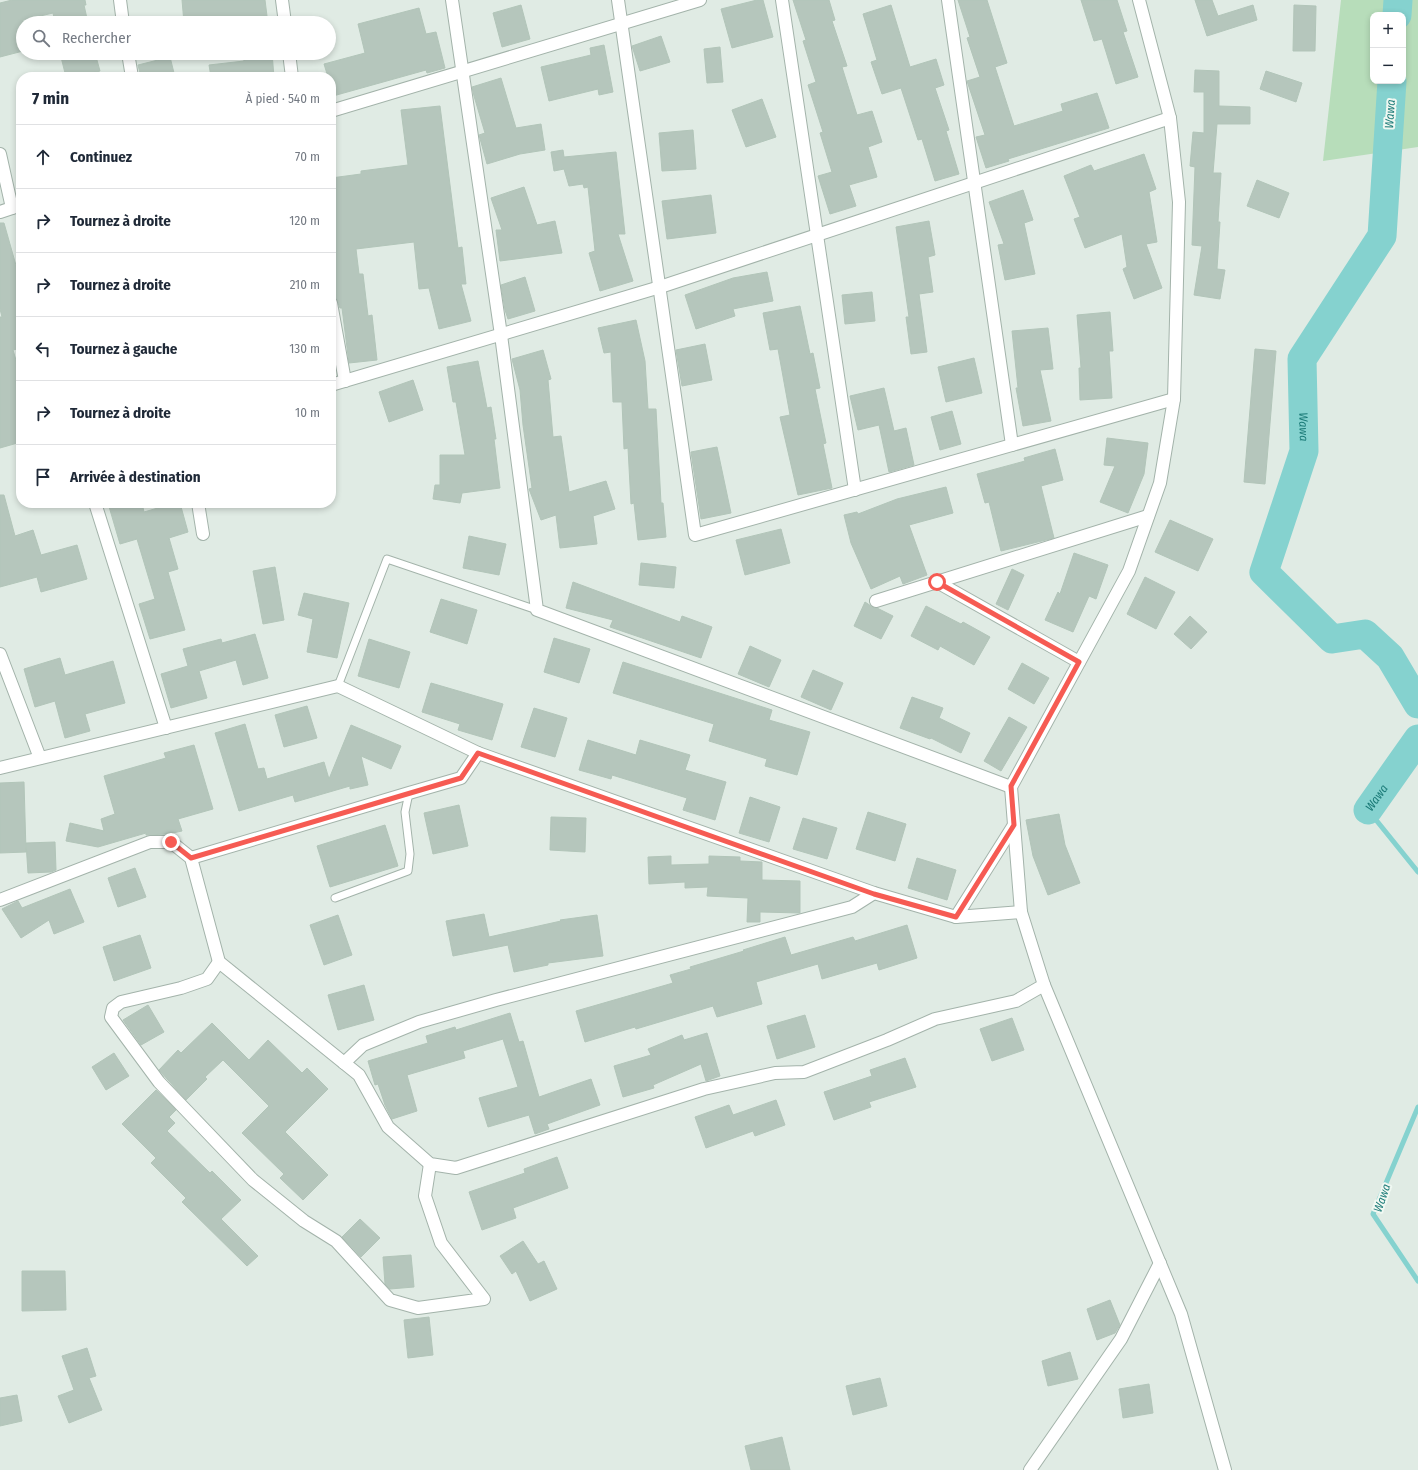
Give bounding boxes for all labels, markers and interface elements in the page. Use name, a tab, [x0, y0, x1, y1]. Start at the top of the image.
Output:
map controls	[1370, 12, 1406, 84]
button: +	[1370, 12, 1406, 48]
search box	[16, 16, 336, 60]
icon: search	[30, 27, 52, 49]
text: Rechercher	[62, 29, 131, 47]
button: −	[1370, 48, 1406, 84]
text: 7 min	[32, 88, 69, 109]
text: À pied · 540 m	[246, 91, 320, 106]
water label: Wawa	[1382, 99, 1398, 129]
icon: ahead	[32, 146, 54, 168]
text: Continuez	[70, 148, 132, 166]
text: 70 m	[295, 149, 320, 164]
icon: right	[32, 210, 54, 232]
text: Tournez à droite	[70, 212, 171, 230]
text: 120 m	[289, 213, 320, 228]
icon: right	[32, 274, 54, 296]
text: Tournez à droite	[70, 276, 171, 294]
text: 210 m	[290, 277, 320, 292]
icon: left	[32, 338, 54, 360]
text: Tournez à gauche	[70, 340, 177, 358]
text: 130 m	[289, 341, 320, 356]
icon: right	[32, 402, 54, 424]
text: Tournez à droite	[70, 404, 171, 422]
text: 10 m	[295, 405, 320, 420]
water label: Wawa	[1296, 412, 1311, 442]
icon: arrive	[32, 466, 54, 488]
text: Arrivée à destination	[70, 468, 201, 486]
route start	[928, 573, 946, 591]
water label: Wawa	[1363, 782, 1391, 814]
route end	[162, 833, 180, 851]
water label: Wawa	[1371, 1182, 1393, 1214]

